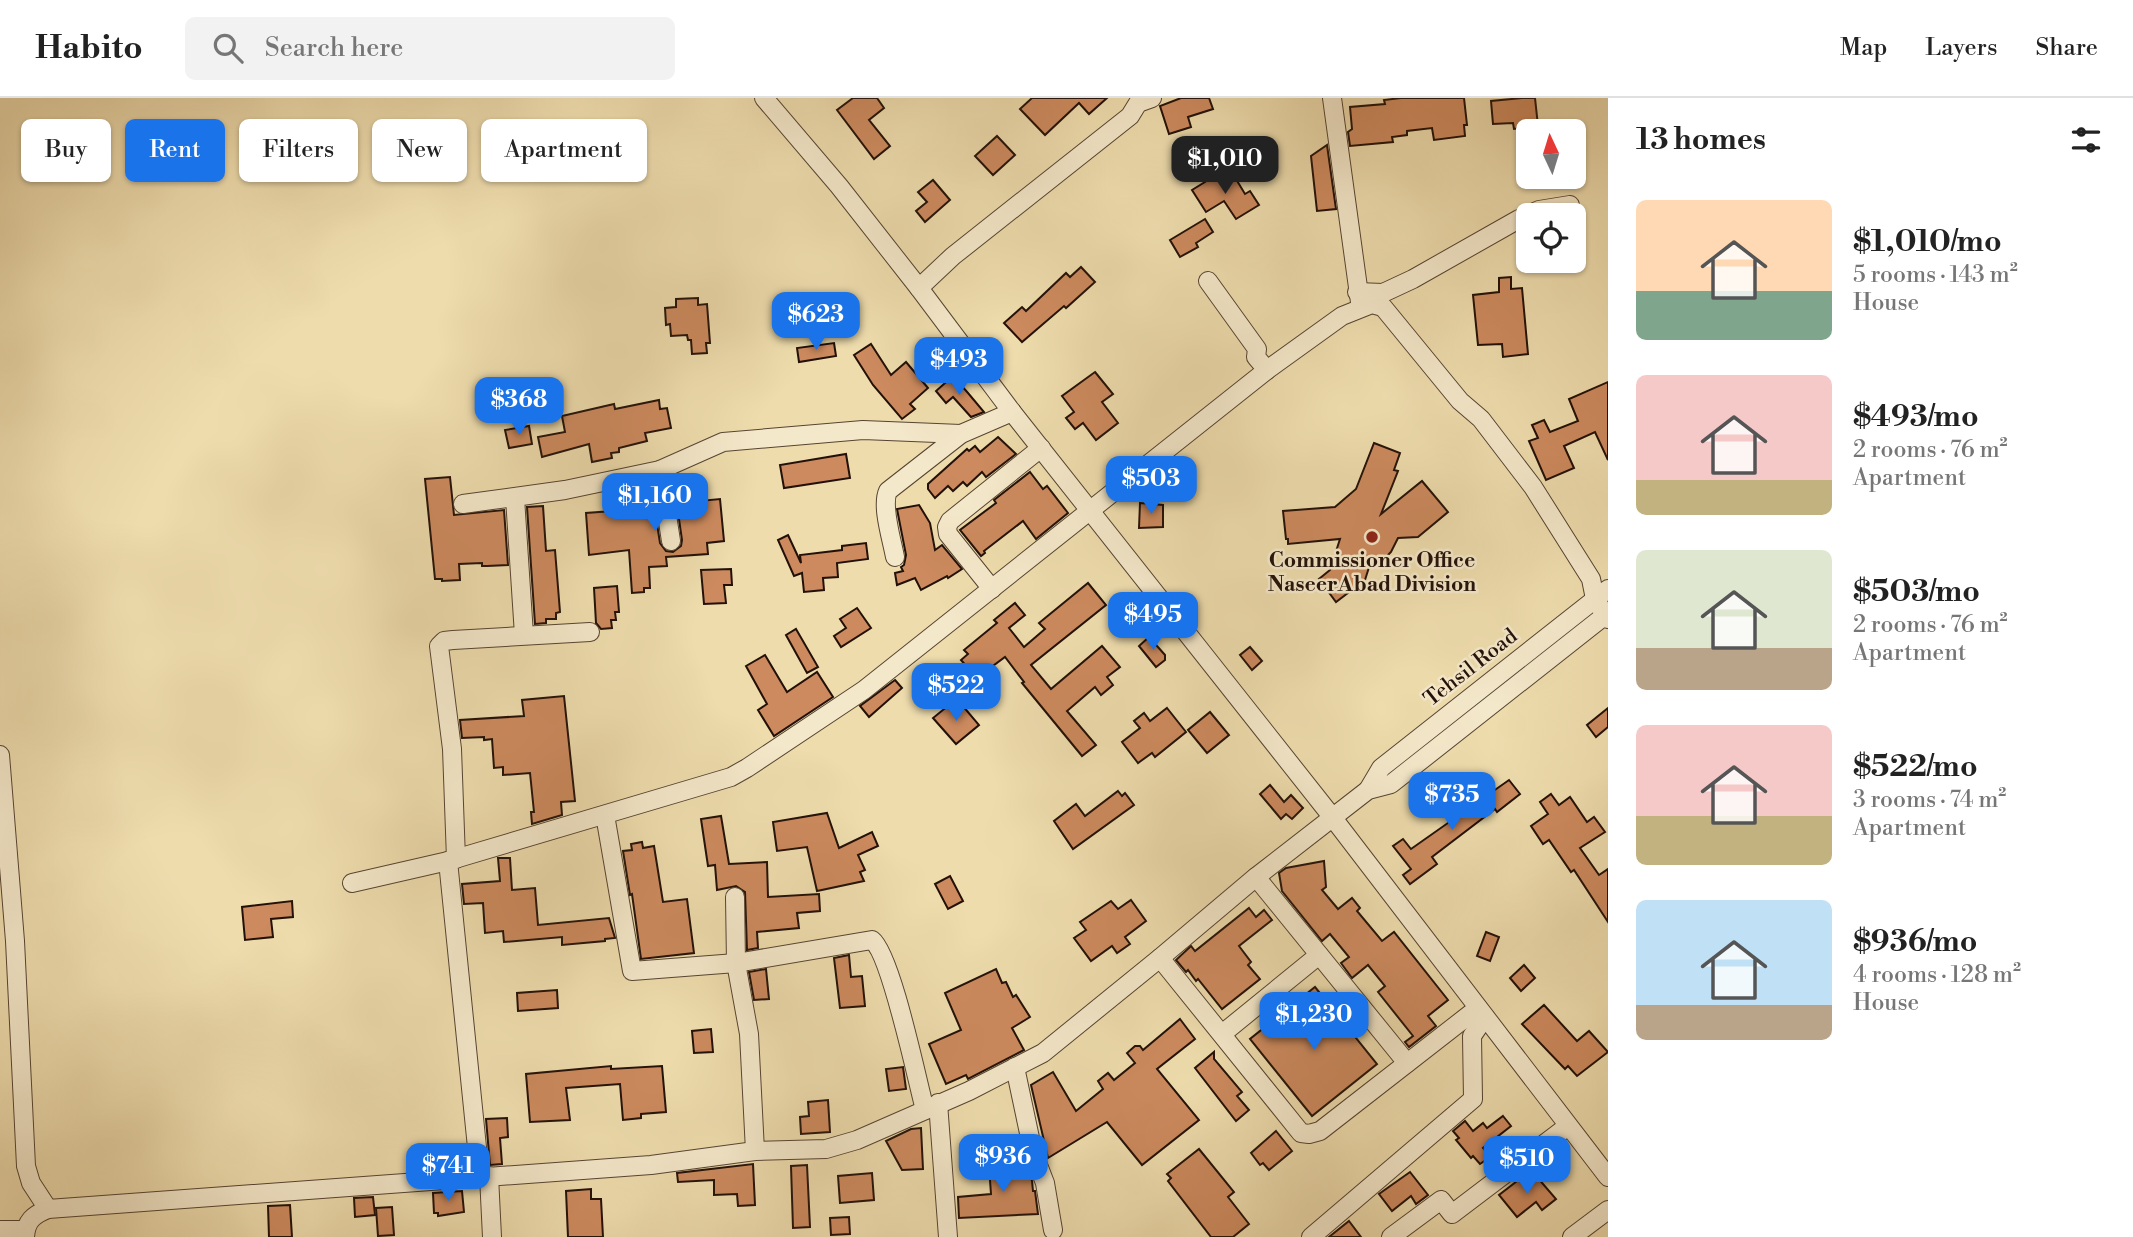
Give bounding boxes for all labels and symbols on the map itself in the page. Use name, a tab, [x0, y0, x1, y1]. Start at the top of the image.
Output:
north arrow	[1516, 119, 1586, 189]
pin: $1,010	[1168, 136, 1282, 196]
pin: $623	[775, 292, 857, 352]
pin: $493	[918, 338, 1000, 397]
pin: $368	[478, 378, 560, 437]
pin: $503	[1110, 456, 1192, 516]
pin: $1,160	[598, 474, 712, 533]
marker: Commissioner Office NaseerAbad Division	[1364, 529, 1380, 545]
place label: Commissioner Office NaseerAbad Division	[1268, 548, 1476, 598]
pin: $495	[1112, 592, 1194, 652]
street label: Tehsil Road	[1419, 623, 1523, 713]
pin: $522	[915, 664, 997, 723]
pin: $735	[1411, 772, 1493, 832]
pin: $1,230	[1257, 992, 1371, 1052]
pin: $936	[962, 1134, 1044, 1194]
pin: $510	[1486, 1136, 1568, 1196]
pin: $741	[407, 1144, 489, 1203]

